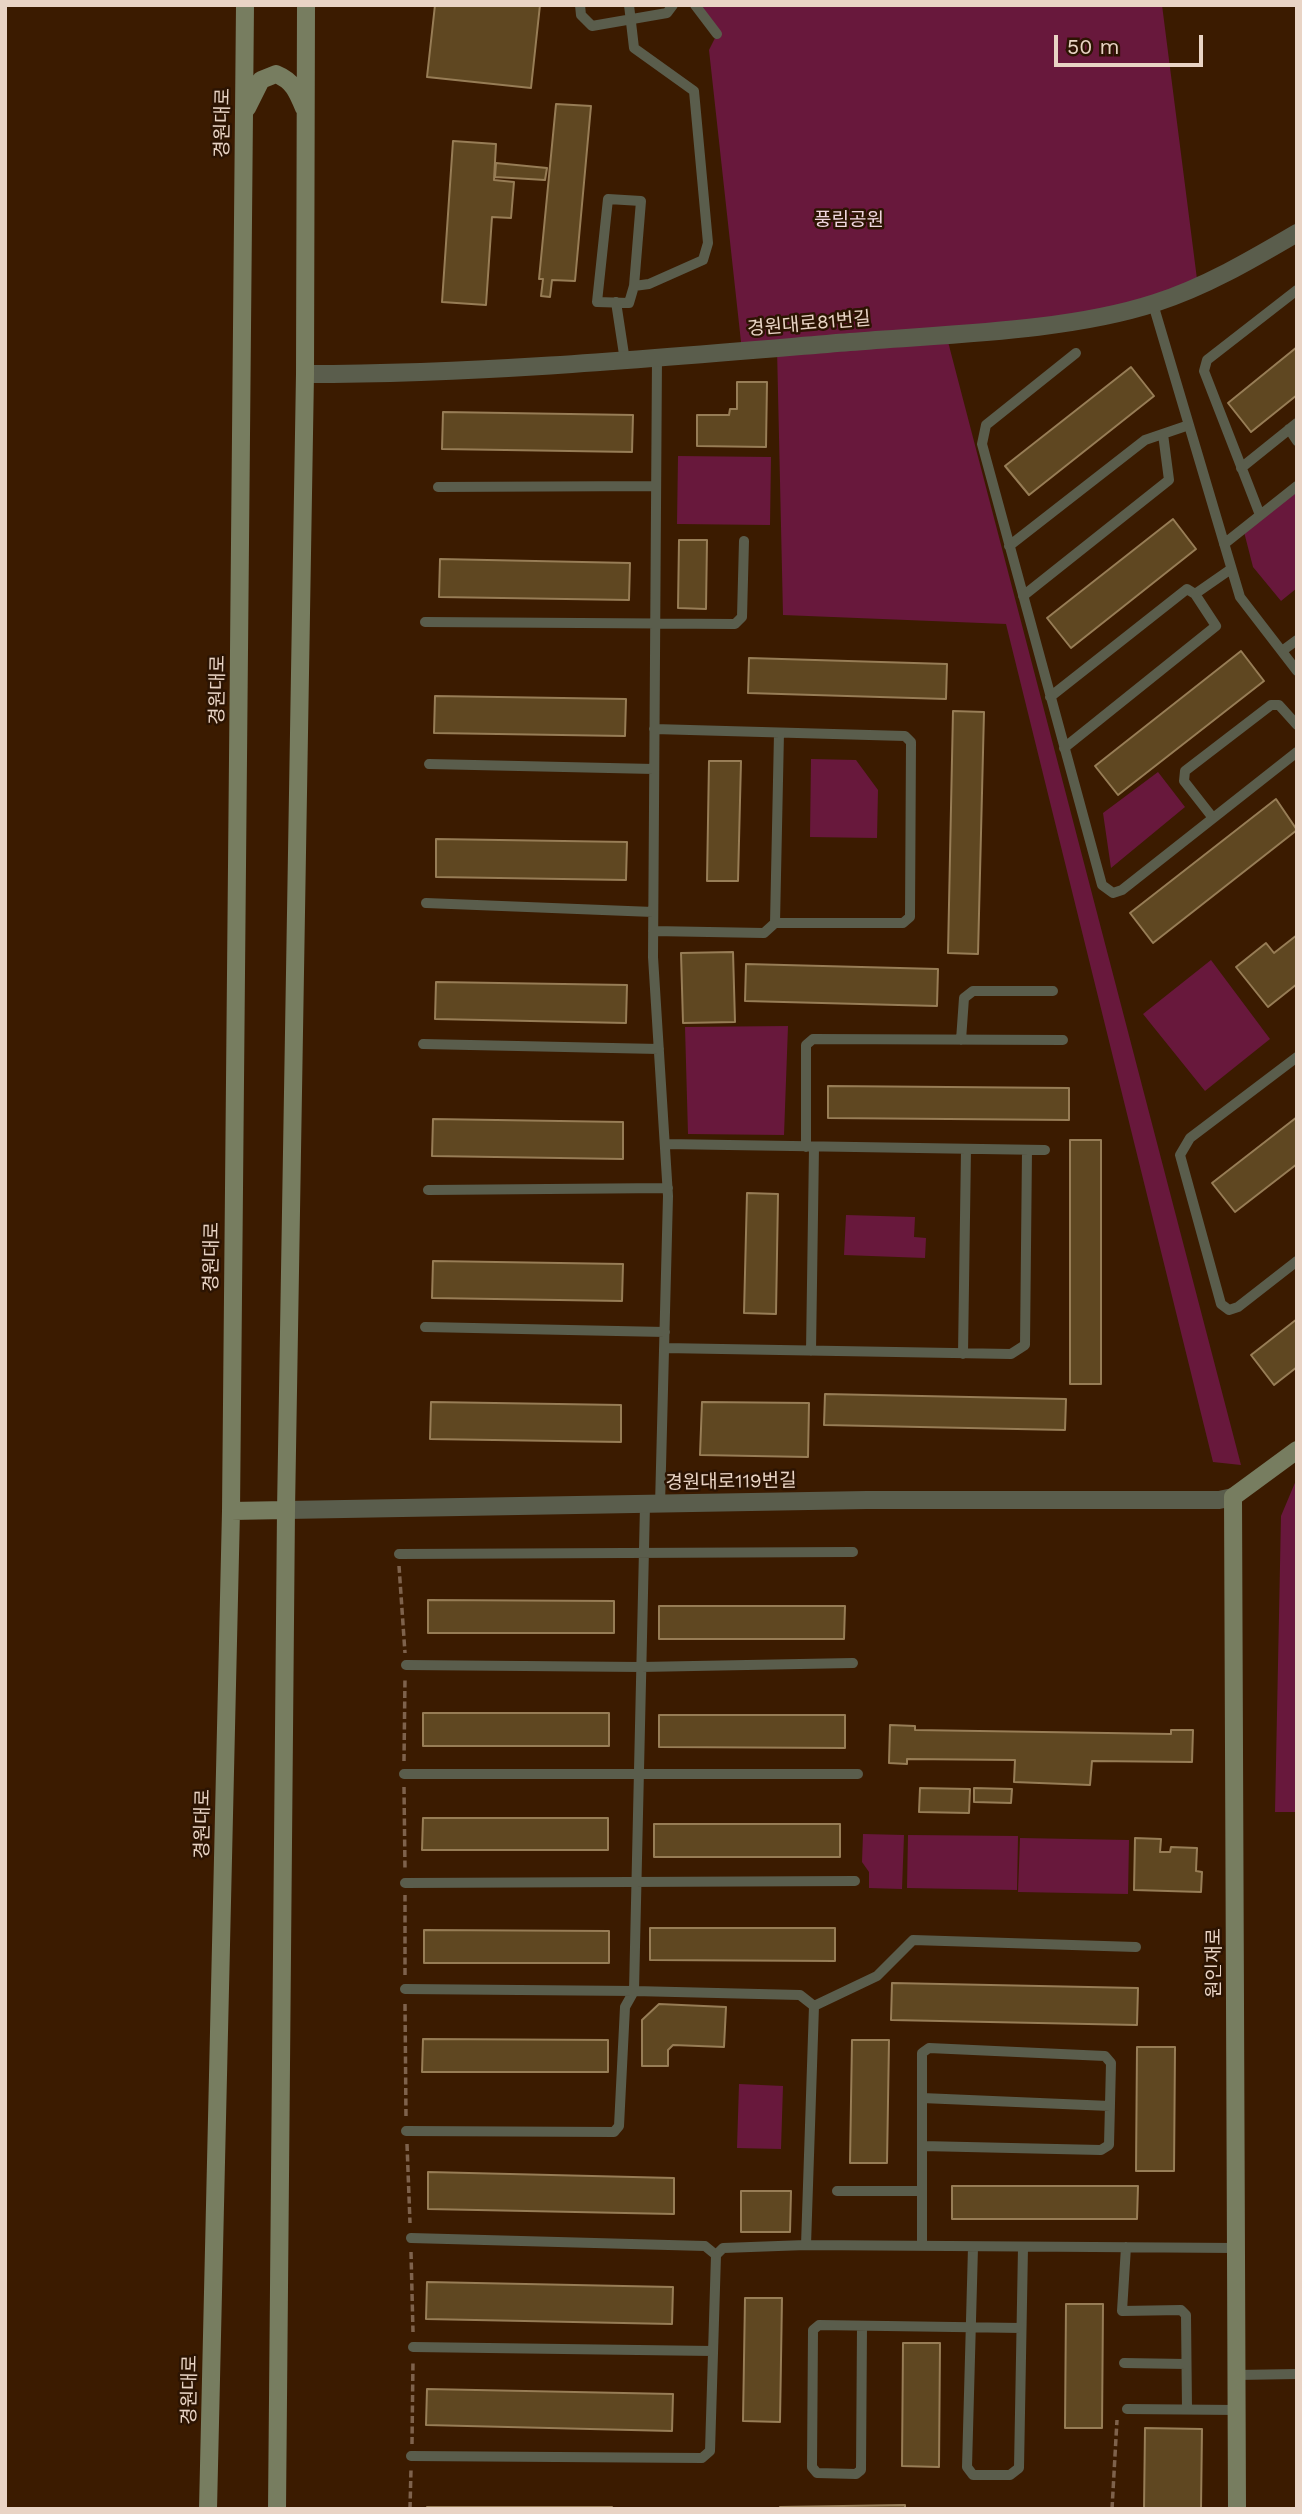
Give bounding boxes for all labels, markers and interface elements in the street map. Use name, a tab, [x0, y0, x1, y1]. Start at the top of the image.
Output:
scale bar	[1057, 21, 1206, 65]
text: 50 m	[1067, 34, 1119, 59]
street label: 경원대로	[211, 88, 235, 158]
park label: 풍림공원	[814, 209, 884, 231]
street label: 경원대로81번길	[746, 307, 872, 341]
street label: 경원대로	[206, 655, 230, 725]
street label: 경원대로	[200, 1222, 224, 1292]
street label: 경원대로119번길	[665, 1469, 797, 1495]
street label: 경원대로	[191, 1789, 215, 1859]
street label: 원인재로	[1203, 1928, 1225, 1998]
street label: 경원대로	[178, 2355, 202, 2425]

